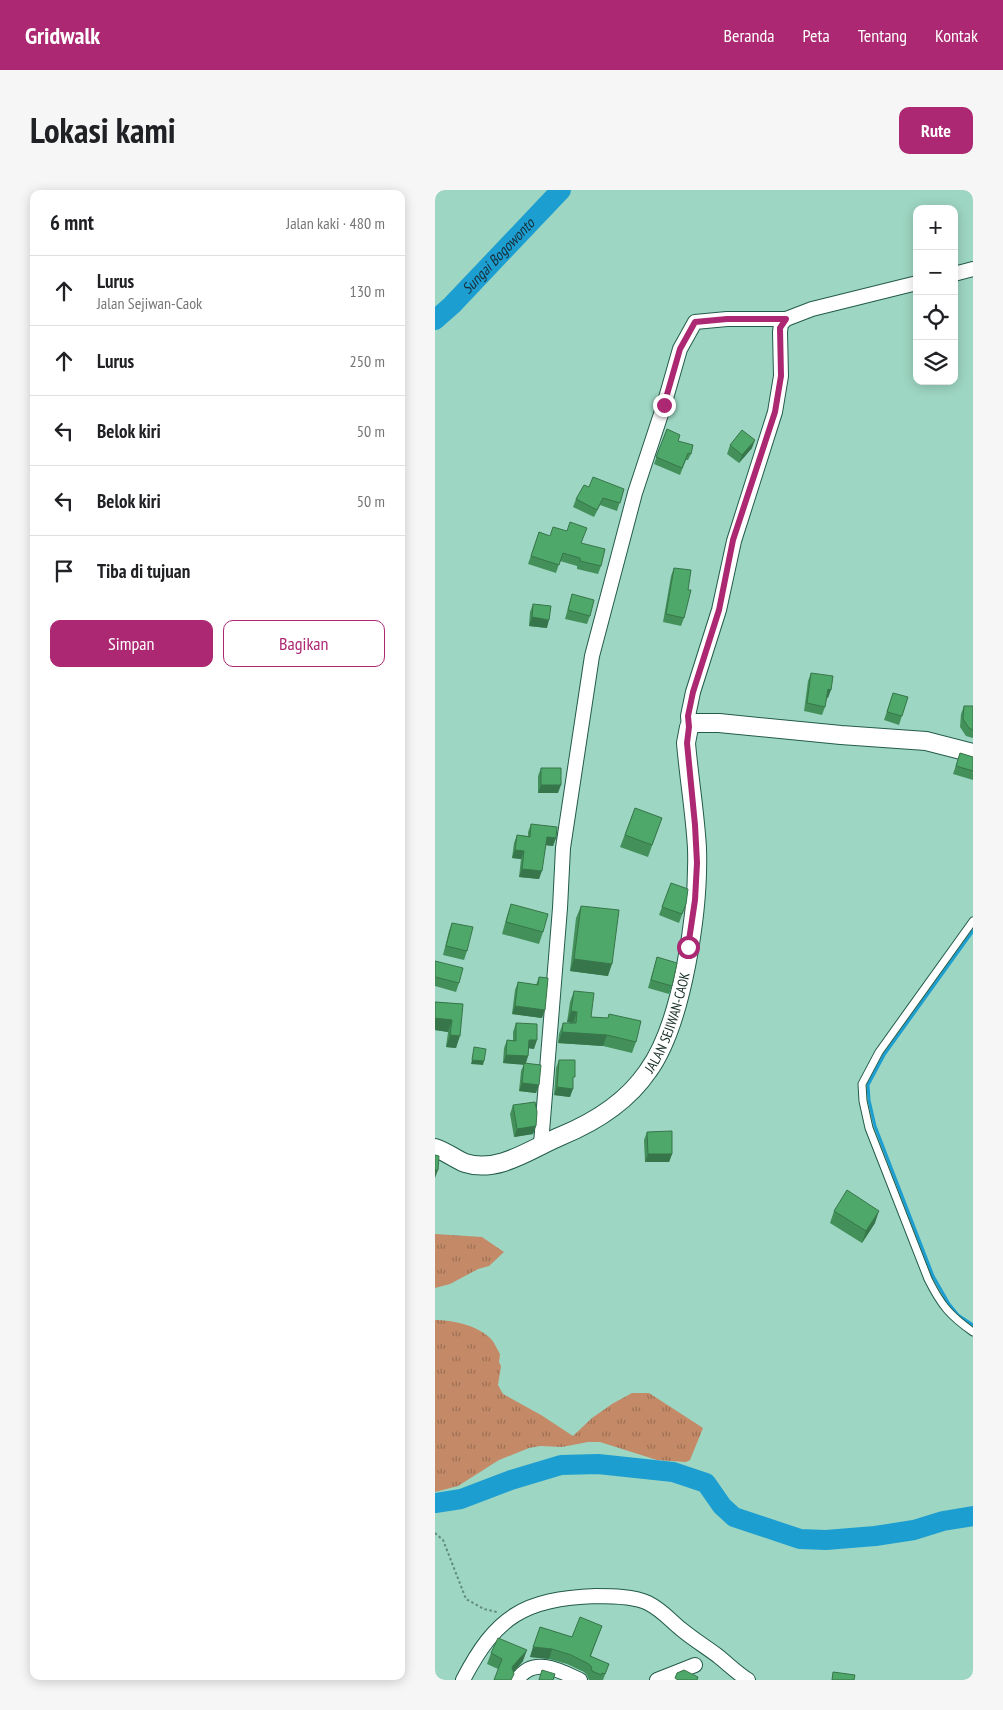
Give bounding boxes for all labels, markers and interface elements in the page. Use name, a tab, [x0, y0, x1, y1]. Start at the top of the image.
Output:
text: Gridwalk	[25, 20, 100, 51]
text: Beranda	[724, 24, 774, 47]
text: Peta	[802, 24, 830, 47]
text: Tentang	[858, 24, 907, 47]
text: Kontak	[935, 24, 978, 47]
text: Lokasi kami	[30, 107, 176, 153]
button: Rute	[899, 107, 973, 154]
map controls	[913, 205, 958, 385]
button: +	[913, 205, 958, 250]
text: 6 mnt	[50, 209, 94, 236]
text: Jalan kaki · 480 m	[286, 213, 385, 233]
water label: Sungai Bogowonto	[458, 213, 539, 298]
button: −	[913, 250, 958, 295]
text: Lurus	[97, 269, 134, 293]
icon: ahead	[50, 277, 78, 305]
text: 130 m	[350, 281, 385, 301]
text: Jalan Sejiwan-Caok	[97, 293, 202, 313]
button: locate	[913, 295, 958, 340]
button: layers	[913, 340, 958, 385]
icon: ahead	[50, 347, 78, 375]
text: Lurus	[97, 349, 134, 373]
text: 250 m	[350, 351, 385, 371]
route end	[653, 394, 676, 417]
icon: left	[50, 417, 78, 445]
text: Belok kiri	[97, 419, 161, 443]
text: 50 m	[357, 421, 385, 441]
icon: left	[50, 487, 78, 515]
text: Belok kiri	[97, 489, 161, 513]
text: 50 m	[357, 491, 385, 511]
icon: arrive	[50, 557, 78, 585]
text: Tiba di tujuan	[97, 559, 190, 583]
button: Simpan	[50, 620, 213, 667]
button: Bagikan	[223, 620, 385, 667]
route start	[677, 936, 700, 959]
street label: JALAN SEJIWAN-CAOK	[640, 970, 694, 1077]

